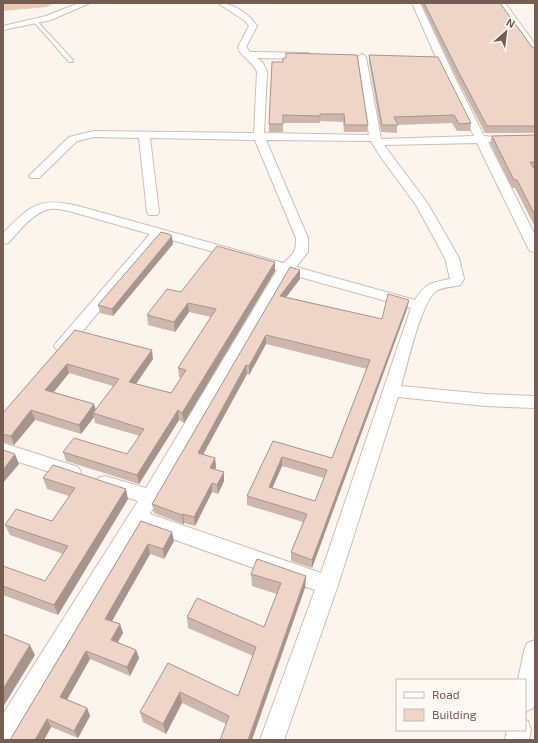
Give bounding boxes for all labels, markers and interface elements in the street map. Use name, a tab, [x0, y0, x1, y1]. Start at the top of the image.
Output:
north arrow	[486, 12, 526, 52]
text: N	[504, 15, 518, 30]
legend	[396, 679, 526, 731]
text: Road	[432, 687, 460, 701]
text: Building	[432, 707, 477, 721]

